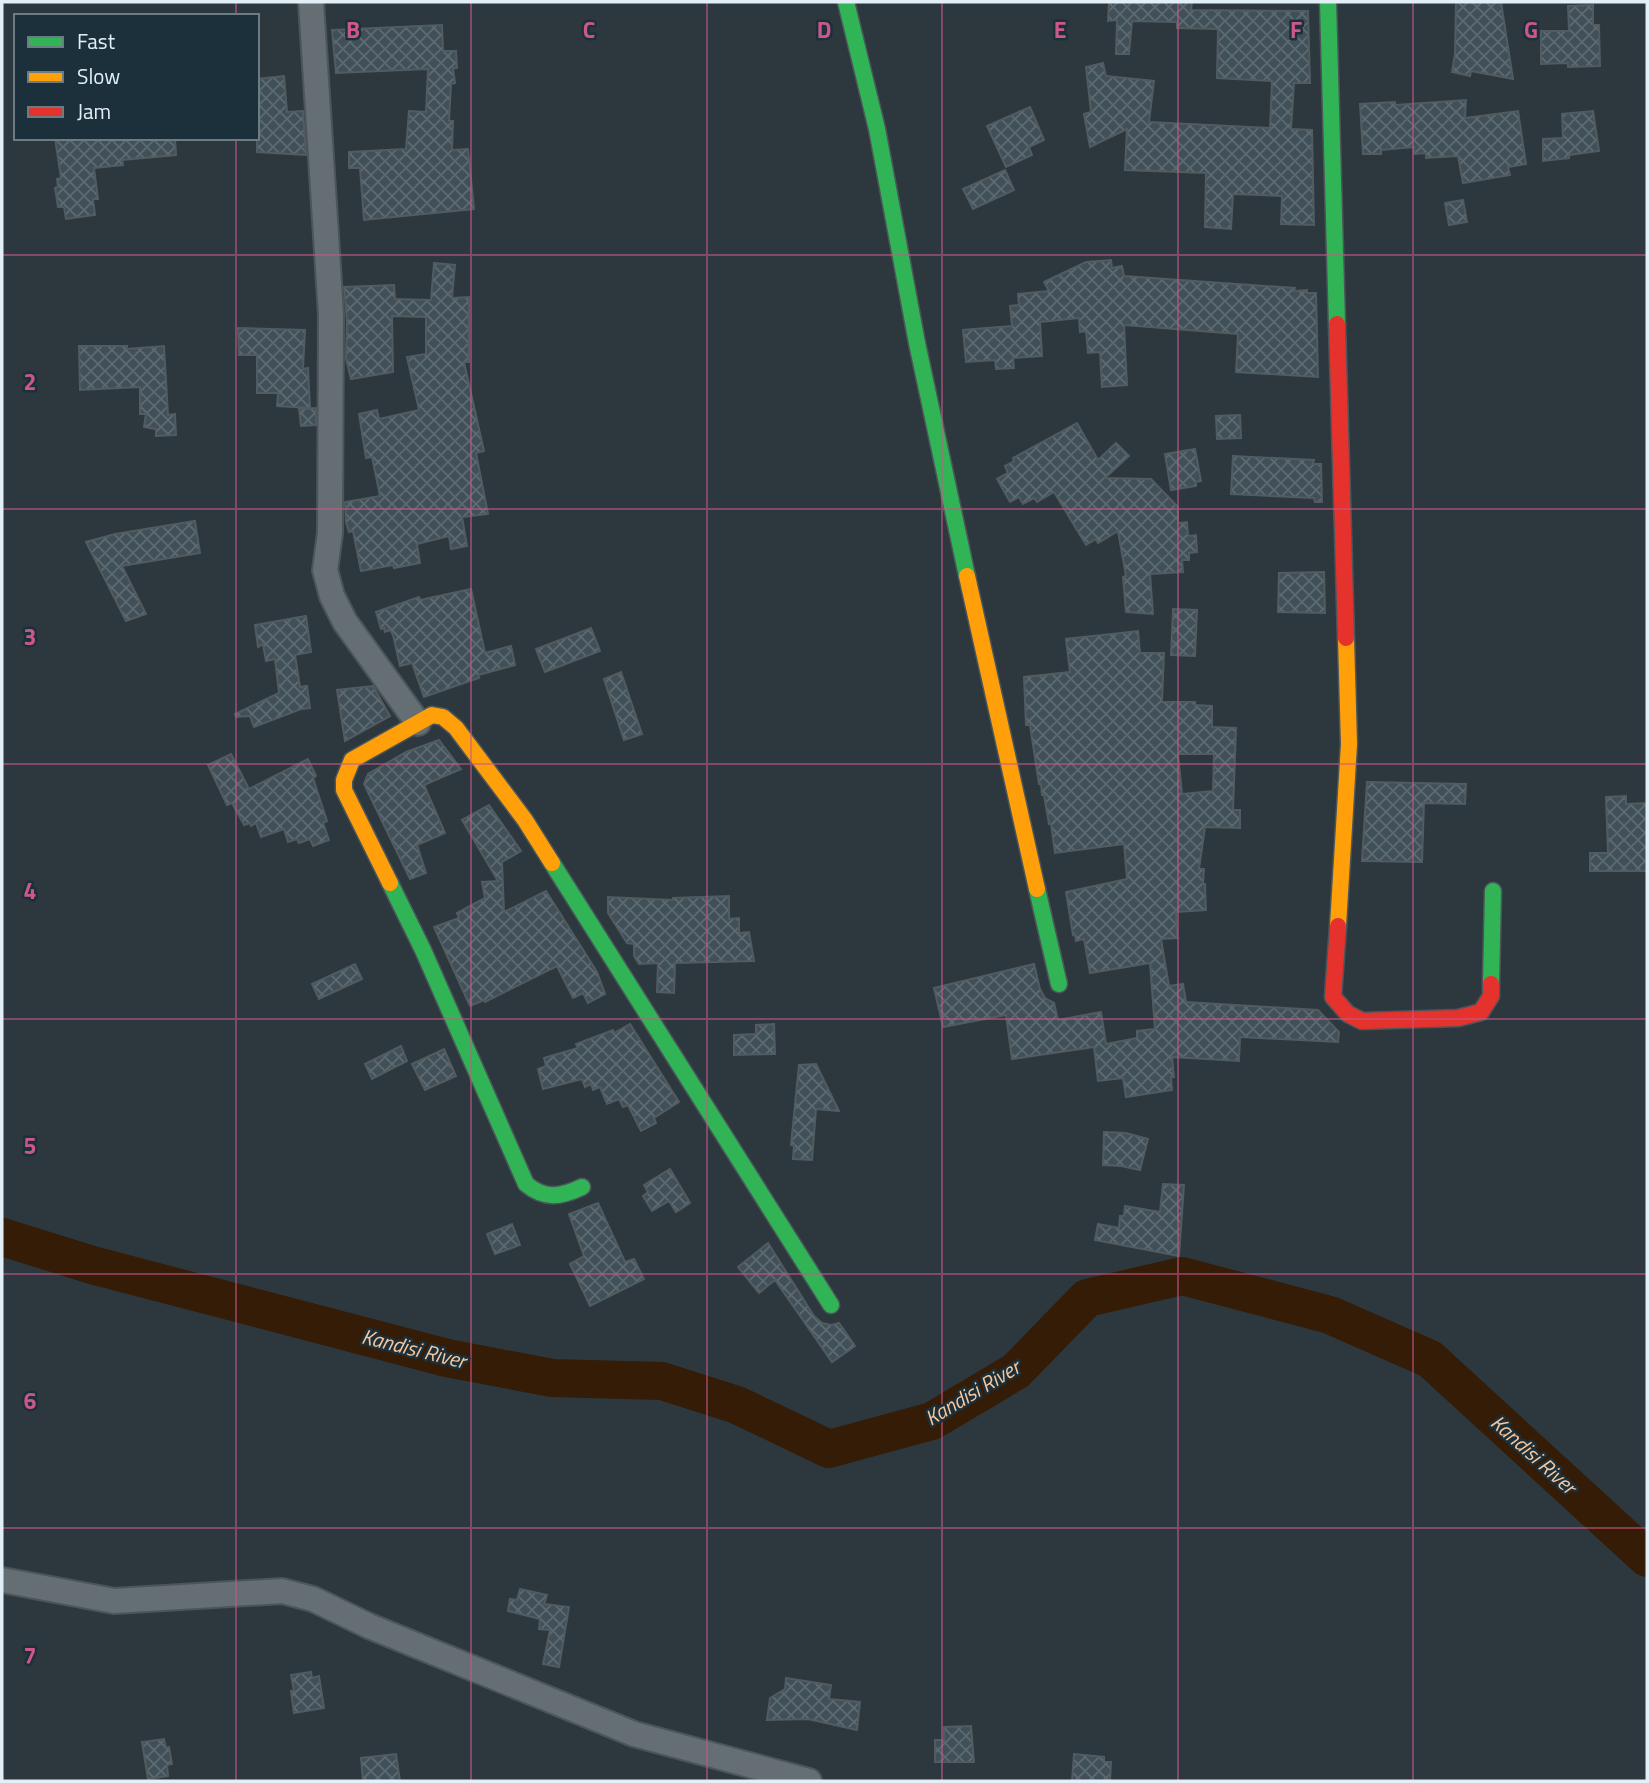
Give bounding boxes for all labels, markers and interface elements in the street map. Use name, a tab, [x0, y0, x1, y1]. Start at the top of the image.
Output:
text: B	[346, 12, 360, 47]
text: C	[583, 12, 595, 47]
text: D	[817, 12, 831, 47]
text: E	[1054, 12, 1066, 47]
text: F	[1290, 12, 1302, 47]
text: G	[1524, 12, 1538, 47]
legend	[14, 14, 259, 140]
text: Fast	[77, 25, 116, 57]
text: Slow	[77, 60, 120, 92]
text: Jam	[77, 95, 111, 127]
text: 2	[24, 364, 36, 399]
text: 3	[24, 619, 36, 654]
text: 4	[24, 873, 36, 908]
text: 5	[24, 1128, 36, 1163]
water label: Kandisi River	[359, 1320, 472, 1377]
water label: Kandisi River	[918, 1350, 1028, 1433]
text: 6	[24, 1383, 37, 1418]
water label: Kandisi River	[1484, 1407, 1586, 1503]
text: 7	[24, 1638, 36, 1673]

